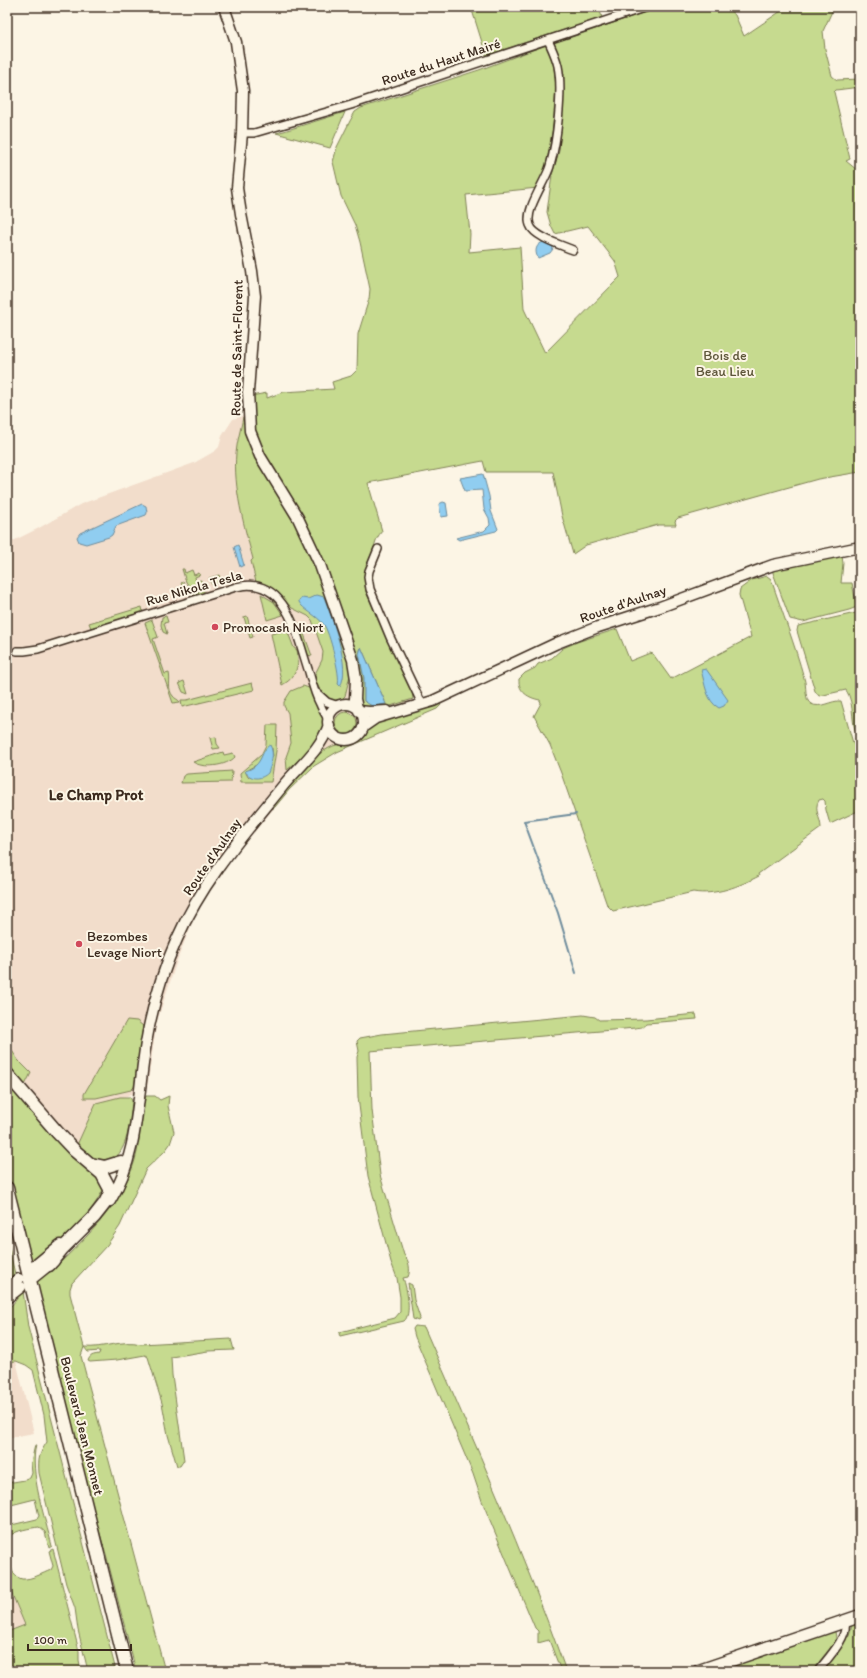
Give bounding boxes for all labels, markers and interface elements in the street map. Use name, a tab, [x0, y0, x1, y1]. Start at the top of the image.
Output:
street label: Route du Haut Mairé	[379, 35, 503, 89]
street label: Route de Saint-Florent	[227, 280, 247, 416]
park label: Bois de Beau Lieu	[696, 347, 755, 380]
street label: Rue Nikola Tesla	[144, 566, 245, 610]
street label: Route d'Aulnay	[578, 581, 669, 627]
place label: Promocash Niort	[223, 619, 323, 636]
marker: Promocash Niort	[210, 622, 220, 632]
district label: Le Champ Prot	[49, 786, 144, 805]
street label: Route d'Aulnay	[179, 815, 245, 899]
place label: Bezombes Levage Niort	[87, 928, 162, 961]
marker: Bezombes Levage Niort	[74, 939, 84, 949]
street label: Boulevard Jean Monnet	[57, 1355, 107, 1497]
scale bar	[28, 1626, 131, 1652]
text: 100 m	[34, 1633, 67, 1647]

